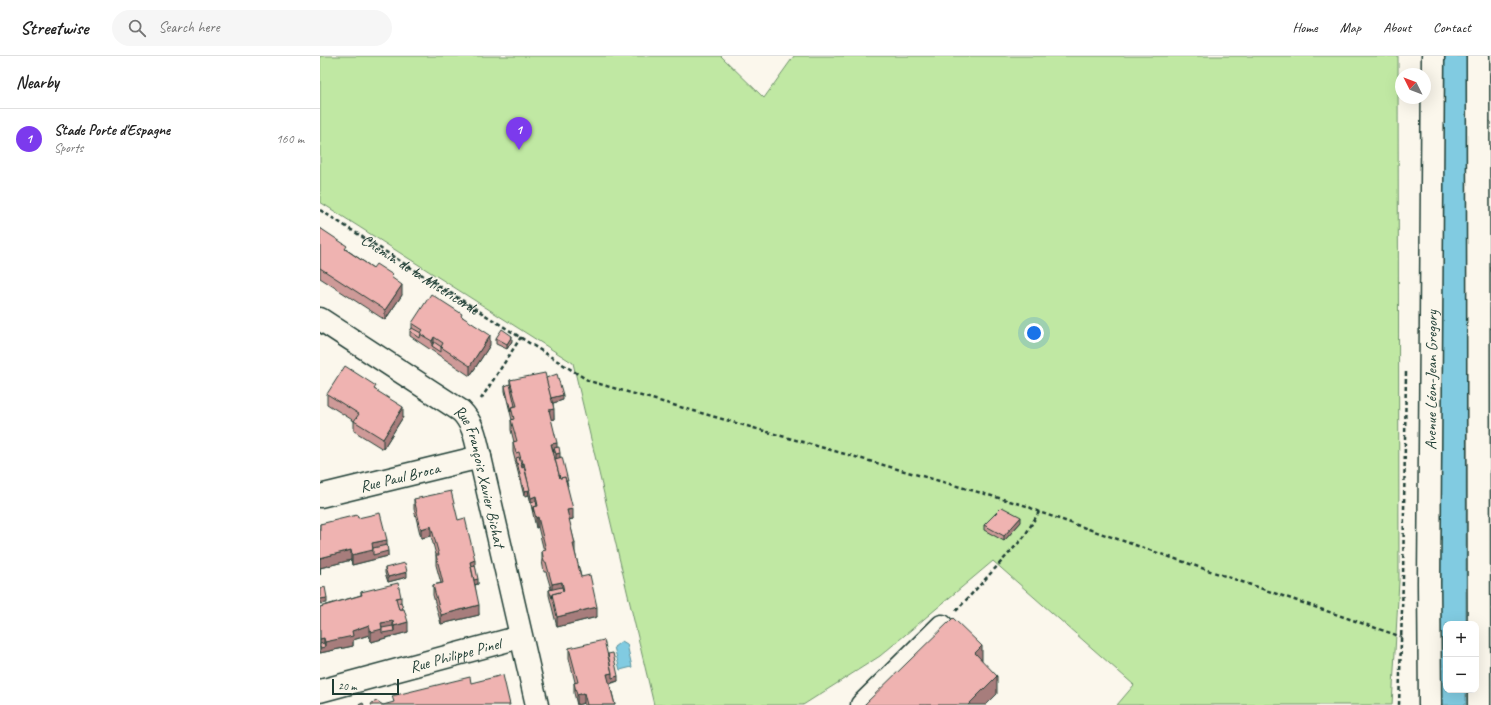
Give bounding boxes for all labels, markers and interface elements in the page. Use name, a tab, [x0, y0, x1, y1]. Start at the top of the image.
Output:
search box	[112, 10, 392, 46]
text: Streetwise	[20, 16, 88, 40]
icon: search	[126, 17, 148, 39]
text: Search here	[158, 18, 220, 37]
text: Home	[1292, 19, 1318, 36]
text: Map	[1340, 19, 1361, 36]
text: About	[1383, 19, 1411, 36]
text: Contact	[1433, 19, 1471, 36]
north arrow	[1395, 68, 1431, 104]
text: Nearby	[16, 72, 59, 93]
pin: 1	[506, 117, 532, 150]
text: Stade Porte d'Espagne	[54, 121, 170, 140]
text: 1	[26, 131, 32, 147]
text: 160 m	[276, 131, 304, 147]
text: Sports	[54, 140, 83, 156]
street label: Chemin de la Miséricorde	[357, 230, 484, 320]
street label: Avenue Léon-Jean Gregory	[1421, 309, 1442, 450]
your location	[1024, 323, 1044, 343]
street label: Rue François Xavier Bichat	[450, 400, 510, 552]
street label: Rue Paul Broca	[358, 458, 443, 497]
map controls	[1443, 621, 1479, 693]
button: +	[1443, 621, 1479, 657]
street label: Rue Philippe Pinel	[408, 633, 506, 677]
button: −	[1443, 657, 1479, 693]
scale bar	[332, 677, 399, 696]
text: 20 m	[338, 679, 357, 693]

